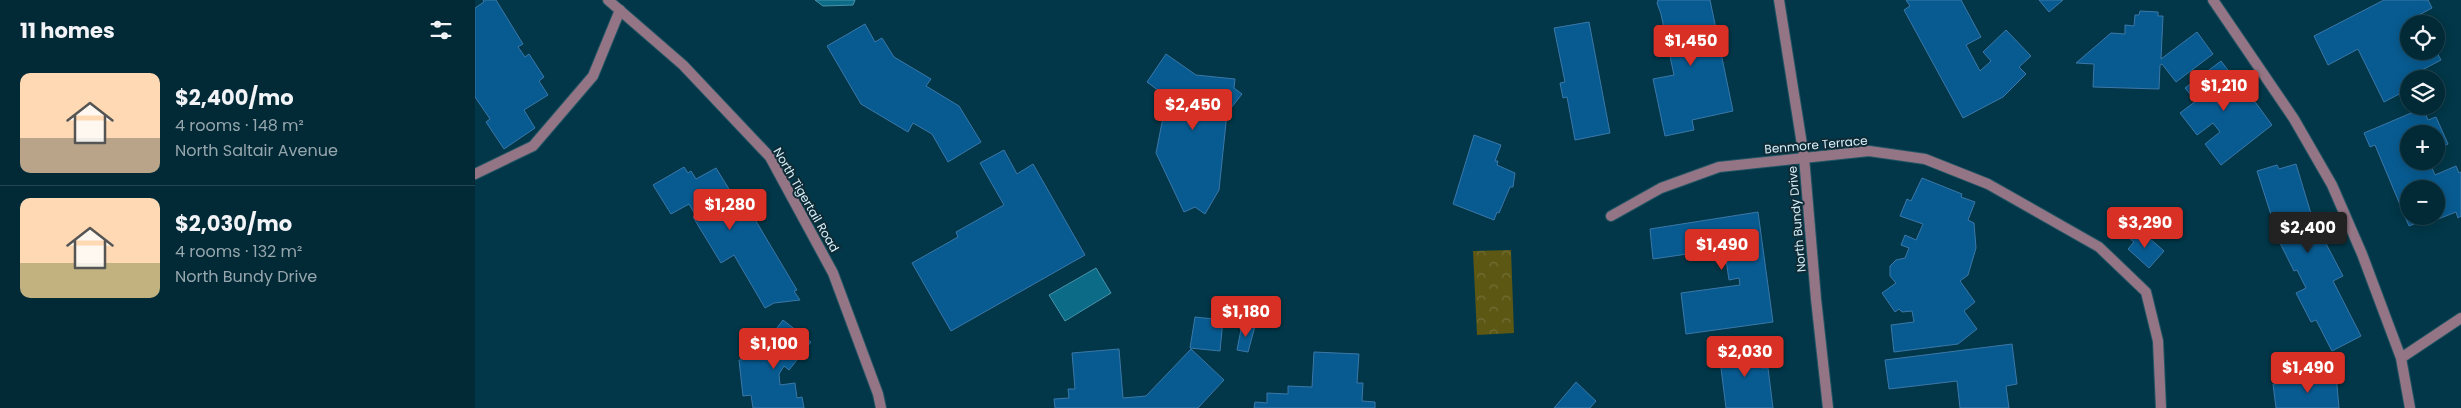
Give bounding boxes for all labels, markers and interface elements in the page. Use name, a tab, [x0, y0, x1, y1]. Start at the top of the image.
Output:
map controls	[2400, 15, 2445, 225]
button: locate	[2400, 15, 2445, 60]
text: 11 homes	[20, 16, 115, 45]
icon: filters	[427, 16, 455, 44]
pin: $1,450	[1650, 24, 1732, 67]
text: $1,450	[1665, 29, 1717, 52]
pin: $1,210	[2183, 70, 2265, 112]
button: layers	[2400, 70, 2445, 115]
text: $1,210	[2201, 74, 2247, 97]
text: $2,400/mo	[175, 83, 294, 112]
pin: $2,450	[1152, 88, 1234, 131]
icon: home	[60, 93, 120, 153]
text: $2,450	[1165, 93, 1221, 116]
text: 4 rooms · 148 m²	[175, 114, 304, 137]
button: +	[2400, 125, 2445, 170]
street label: Benmore Terrace	[1764, 132, 1868, 157]
text: North Saltair Avenue	[175, 139, 338, 162]
street label: North Tigertail Road	[770, 144, 843, 255]
street label: North Bundy Drive	[1783, 165, 1810, 273]
button: −	[2400, 180, 2445, 225]
pin: $1,280	[689, 188, 771, 231]
text: $1,280	[704, 193, 756, 216]
pin: $3,290	[2104, 206, 2186, 249]
text: $2,030/mo	[175, 209, 292, 238]
text: $3,290	[2118, 211, 2172, 234]
pin: $2,400	[2267, 212, 2349, 254]
text: $2,400	[2280, 216, 2336, 239]
icon: home	[60, 218, 120, 278]
pin: $1,490	[1681, 228, 1763, 271]
text: $1,490	[1696, 233, 1748, 256]
text: 4 rooms · 132 m²	[175, 240, 302, 263]
text: North Bundy Drive	[175, 265, 317, 288]
pin: $1,180	[1205, 296, 1287, 338]
text: $1,180	[1222, 300, 1270, 323]
pin: $1,100	[733, 328, 815, 370]
text: $1,100	[750, 332, 798, 355]
pin: $2,030	[1704, 336, 1786, 378]
text: $2,030	[1718, 340, 1772, 363]
pin: $1,490	[2267, 352, 2349, 394]
text: $1,490	[2282, 356, 2334, 379]

